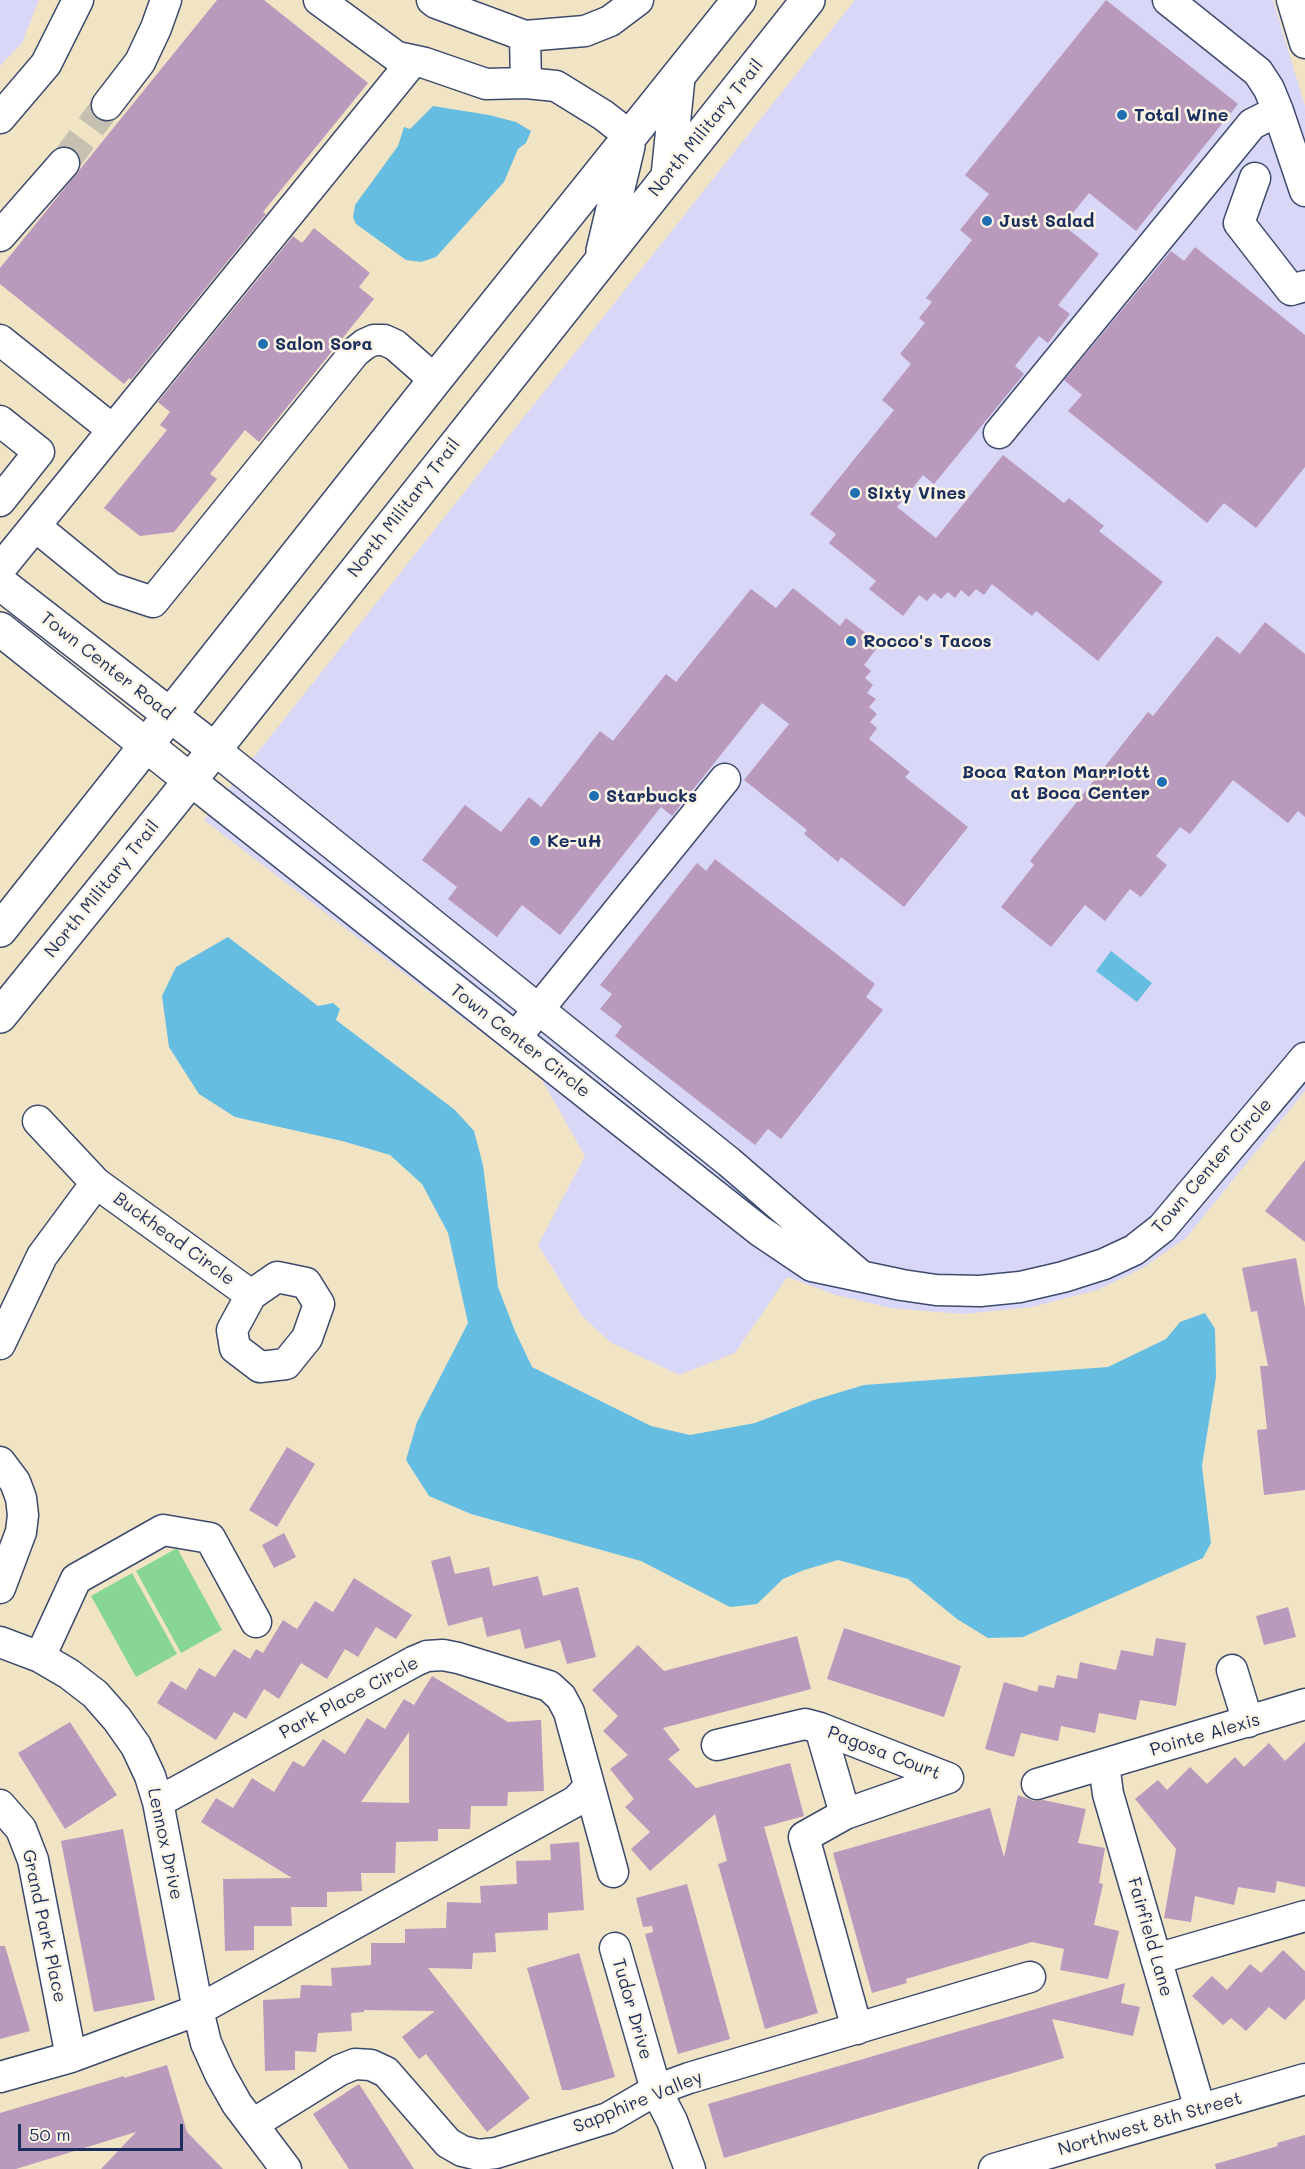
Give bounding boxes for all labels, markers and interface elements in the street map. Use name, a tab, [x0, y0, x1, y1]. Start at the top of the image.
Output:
street label: North Military Trail	[644, 55, 768, 201]
place label: Total Wine	[1134, 104, 1228, 126]
marker: Total Wine	[1115, 108, 1129, 122]
place label: Just Salad	[999, 210, 1094, 232]
marker: Just Salad	[980, 214, 994, 228]
place label: Salon Sora	[275, 333, 373, 355]
marker: Salon Sora	[256, 337, 270, 351]
street label: North Military Trail	[343, 434, 465, 582]
place label: Sixty Vines	[867, 482, 966, 504]
marker: Sixty Vines	[848, 486, 862, 500]
street label: Town Center Road	[36, 607, 178, 725]
place label: Rocco's Tacos	[863, 630, 992, 652]
marker: Rocco's Tacos	[844, 634, 858, 648]
place label: Boca Raton Marriott at Boca Center	[962, 761, 1150, 804]
marker: Boca Raton Marriott at Boca Center	[1155, 775, 1169, 789]
place label: Starbucks	[606, 785, 697, 807]
marker: Starbucks	[587, 789, 601, 803]
street label: North Military Trail	[40, 816, 164, 962]
place label: Ke-uH	[547, 830, 602, 852]
marker: Ke-uH	[528, 834, 542, 848]
street label: Town Center Circle	[446, 980, 594, 1102]
street label: Town Center Circle	[1147, 1094, 1277, 1238]
street label: Buckhead Circle	[109, 1188, 239, 1290]
street label: Park Place Circle	[276, 1652, 422, 1744]
street label: Pointe Alexis	[1147, 1709, 1263, 1761]
street label: Pagosa Court	[824, 1722, 944, 1784]
street label: Lennox Drive	[143, 1786, 187, 1902]
street label: Grand Park Place	[17, 1848, 71, 2004]
street label: Fairfield Lane	[1123, 1875, 1177, 1999]
street label: Tudor Drive	[607, 1956, 657, 2062]
street label: Sapphire Valley	[570, 2066, 706, 2138]
street label: Northwest 8th Street	[1055, 2087, 1245, 2161]
scale bar	[21, 2112, 186, 2150]
text: 50 m	[29, 2122, 71, 2146]

